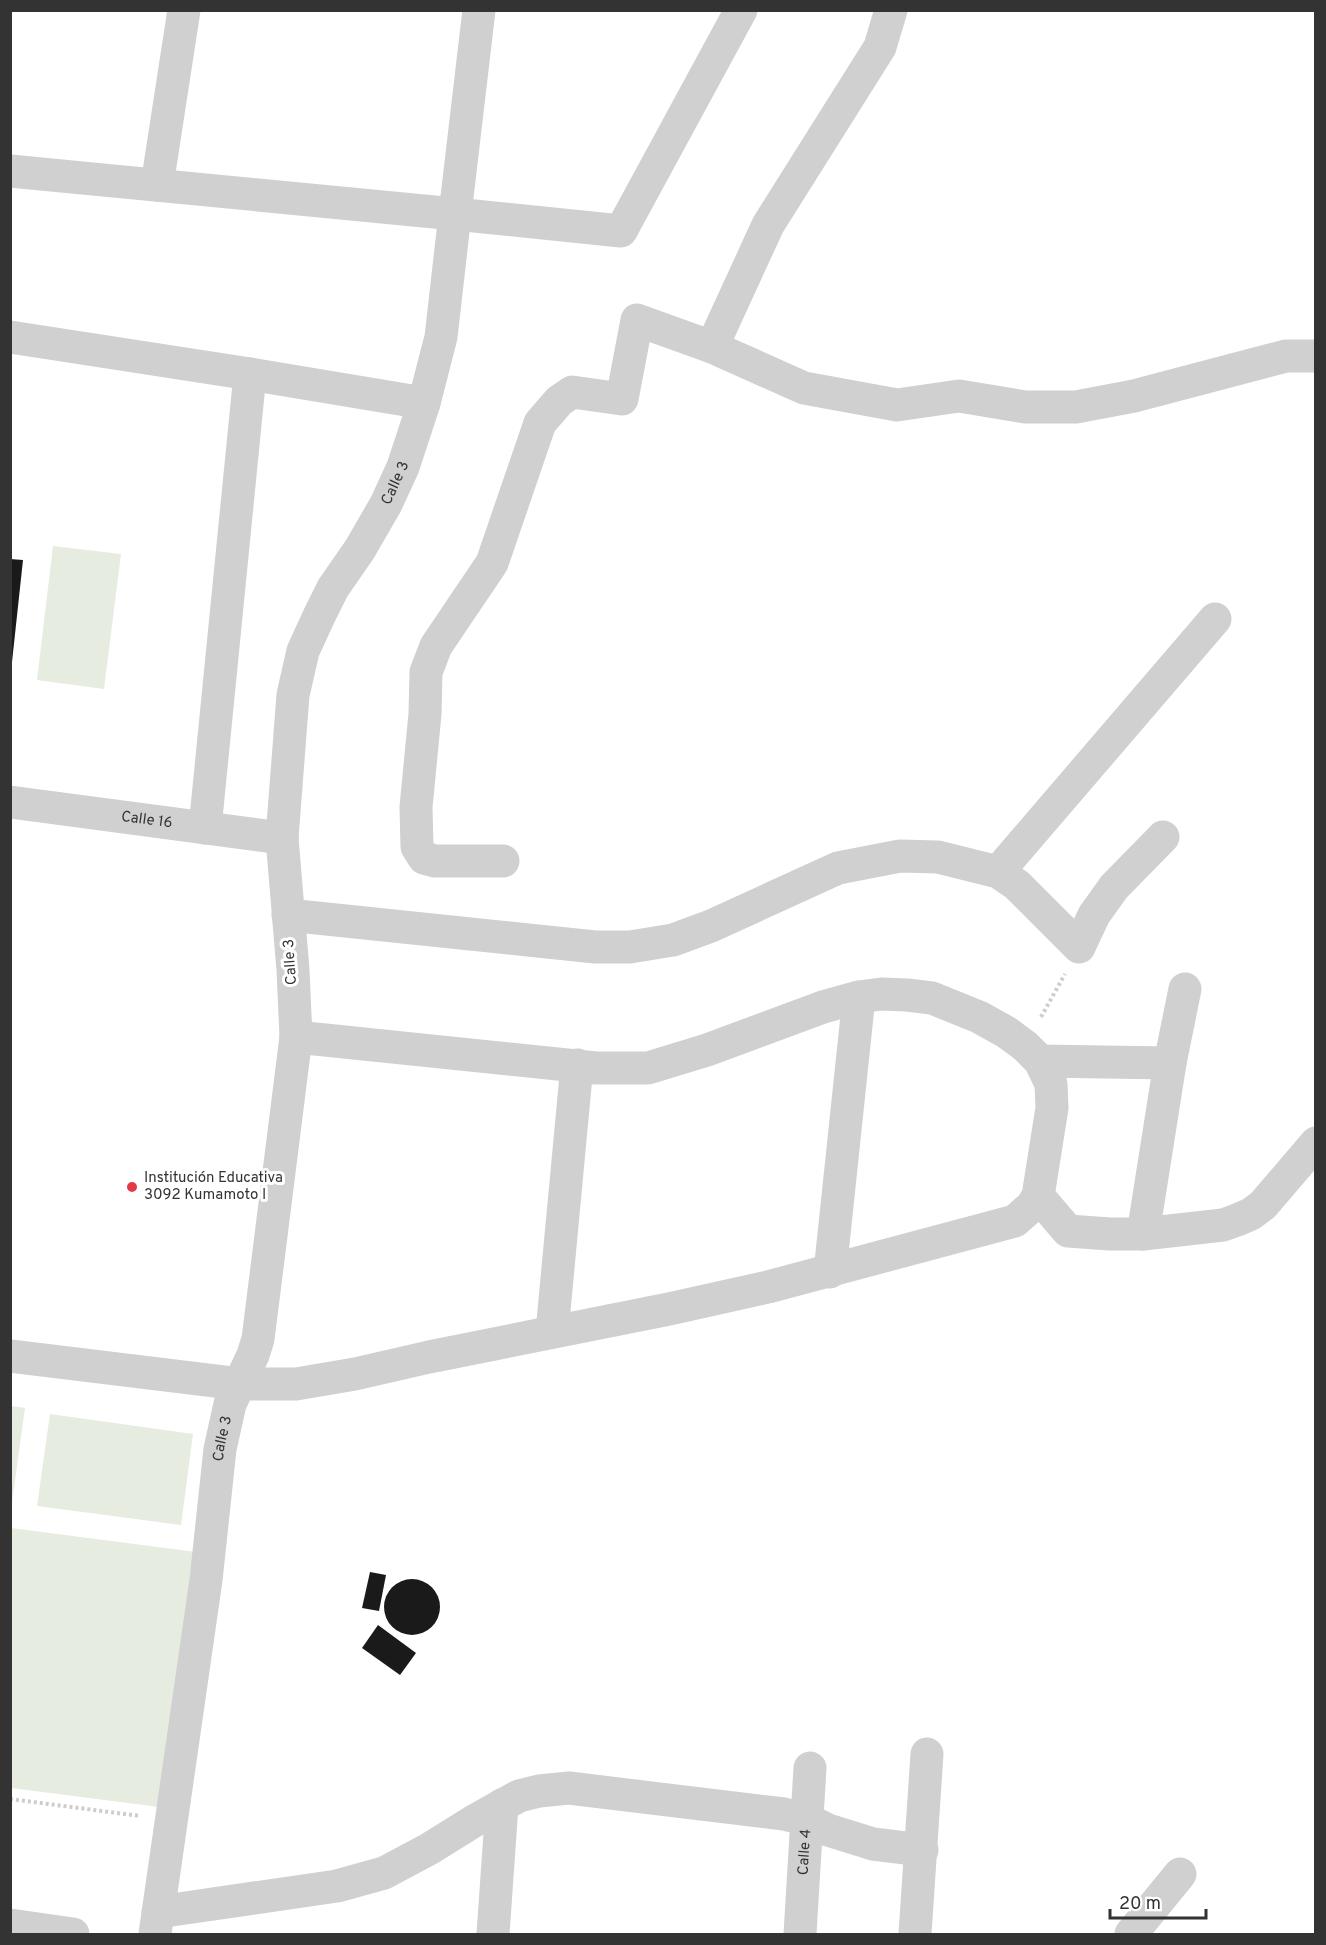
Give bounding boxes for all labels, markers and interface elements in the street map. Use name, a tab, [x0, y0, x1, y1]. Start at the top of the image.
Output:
street label: Calle 3	[377, 459, 414, 508]
street label: Calle 16	[120, 807, 174, 833]
street label: Calle 3	[280, 938, 302, 986]
place label: Institución Educativa 3092 Kumamoto I	[144, 1169, 283, 1205]
marker: Institución Educativa 3092 Kumamoto I	[125, 1180, 139, 1194]
street label: Calle 3	[209, 1414, 237, 1462]
street label: Calle 4	[794, 1828, 816, 1876]
scale bar	[1110, 1882, 1206, 1920]
text: 20 m	[1119, 1893, 1161, 1916]

